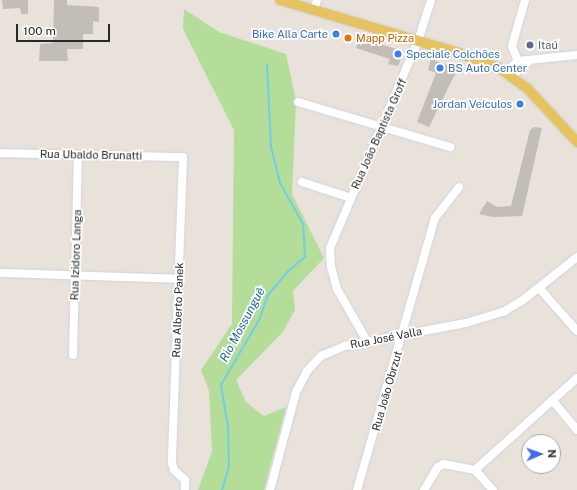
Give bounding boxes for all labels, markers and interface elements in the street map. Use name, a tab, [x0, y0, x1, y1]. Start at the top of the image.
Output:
scale bar	[18, 16, 112, 42]
text: 100 m	[23, 24, 56, 38]
place label: Bike Alla Carte	[252, 27, 328, 41]
marker: Bike Alla Carte	[331, 29, 341, 39]
place label: Mapp Pizza	[356, 31, 414, 45]
marker: Mapp Pizza	[343, 33, 353, 43]
place label: Itaú	[538, 38, 558, 52]
marker: Itaú	[525, 40, 535, 50]
place label: Speciale Colchões	[406, 47, 500, 61]
marker: Speciale Colchões	[393, 49, 403, 59]
place label: BS Auto Center	[448, 61, 527, 75]
marker: BS Auto Center	[435, 63, 445, 73]
street label: Rua João Baptista Groff	[349, 77, 409, 191]
place label: Jordan Veículos	[433, 97, 512, 111]
marker: Jordan Veículos	[515, 99, 525, 109]
street label: Rua Ubaldo Brunatti	[40, 148, 142, 162]
street label: Rua Izidoro Langa	[68, 209, 84, 301]
street label: Rua Alberto Panek	[170, 262, 186, 358]
water label: Rio Mossunguê	[217, 285, 269, 365]
street label: Rua José Valla	[349, 325, 423, 351]
street label: Rua João Obrzut	[369, 349, 405, 433]
north arrow	[521, 434, 561, 474]
text: N	[546, 449, 558, 458]

